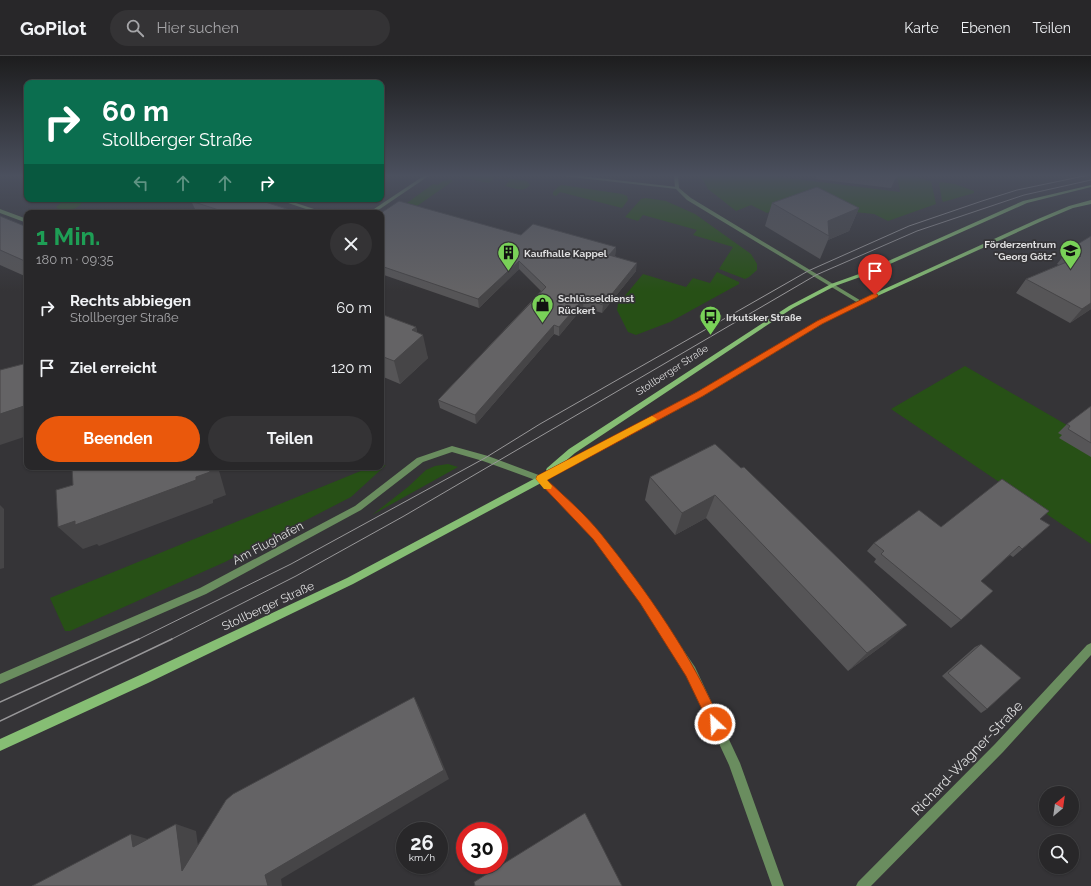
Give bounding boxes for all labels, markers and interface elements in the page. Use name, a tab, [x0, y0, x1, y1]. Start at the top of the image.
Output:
search box	[110, 10, 390, 46]
text: GoPilot	[20, 17, 86, 39]
icon: search	[124, 17, 146, 39]
text: Hier suchen	[156, 19, 239, 37]
text: Karte	[904, 20, 939, 36]
text: Ebenen	[961, 20, 1011, 36]
text: Teilen	[1033, 20, 1071, 36]
text: 60 m	[102, 95, 169, 128]
icon: right	[36, 96, 88, 148]
text: Stollberger Straße	[102, 129, 252, 150]
icon: left	[130, 172, 152, 194]
icon: ahead	[172, 172, 194, 194]
icon: ahead	[214, 172, 236, 194]
icon: right	[256, 172, 278, 194]
text: 1 Min.	[36, 222, 100, 251]
button: close	[330, 223, 372, 265]
school or university icon: Förderzentrum "Georg Götz"	[1058, 237, 1084, 270]
place label: Förderzentrum "Georg Götz"	[984, 239, 1056, 262]
building icon: Kaufhalle Kappel	[495, 240, 521, 273]
place label: Kaufhalle Kappel	[524, 248, 608, 259]
text: 180 m · 09:35	[36, 252, 114, 267]
pin	[858, 254, 892, 295]
icon: arrive	[864, 260, 886, 282]
shop icon: Schlüsseldienst Rückert	[530, 291, 556, 324]
text: Rechts abbiegen	[70, 292, 191, 310]
place label: Schlüsseldienst Rückert	[558, 293, 634, 316]
icon: right	[36, 297, 58, 319]
text: 60 m	[336, 299, 372, 317]
bus stop icon: Irkutsker Straße	[697, 304, 723, 337]
text: Stollberger Straße	[70, 310, 179, 325]
place label: Irkutsker Straße	[726, 312, 802, 323]
street label: Stollberger Straße	[634, 343, 710, 397]
icon: arrive	[36, 357, 58, 379]
text: Ziel erreicht	[70, 359, 157, 377]
text: 120 m	[331, 359, 372, 377]
button: Beenden	[36, 416, 200, 462]
button: Teilen	[208, 416, 372, 462]
street label: Am Flughafen	[230, 518, 306, 568]
street label: Stollberger Straße	[220, 578, 316, 634]
street label: Richard-Wagner-Straße	[908, 697, 1026, 819]
position arrow	[694, 703, 736, 745]
north arrow	[1039, 786, 1079, 826]
map controls	[1039, 786, 1079, 874]
speed limit sign: 30	[456, 822, 508, 874]
text: 26	[410, 831, 434, 855]
button: search	[1039, 834, 1079, 874]
text: km/h	[409, 852, 435, 863]

